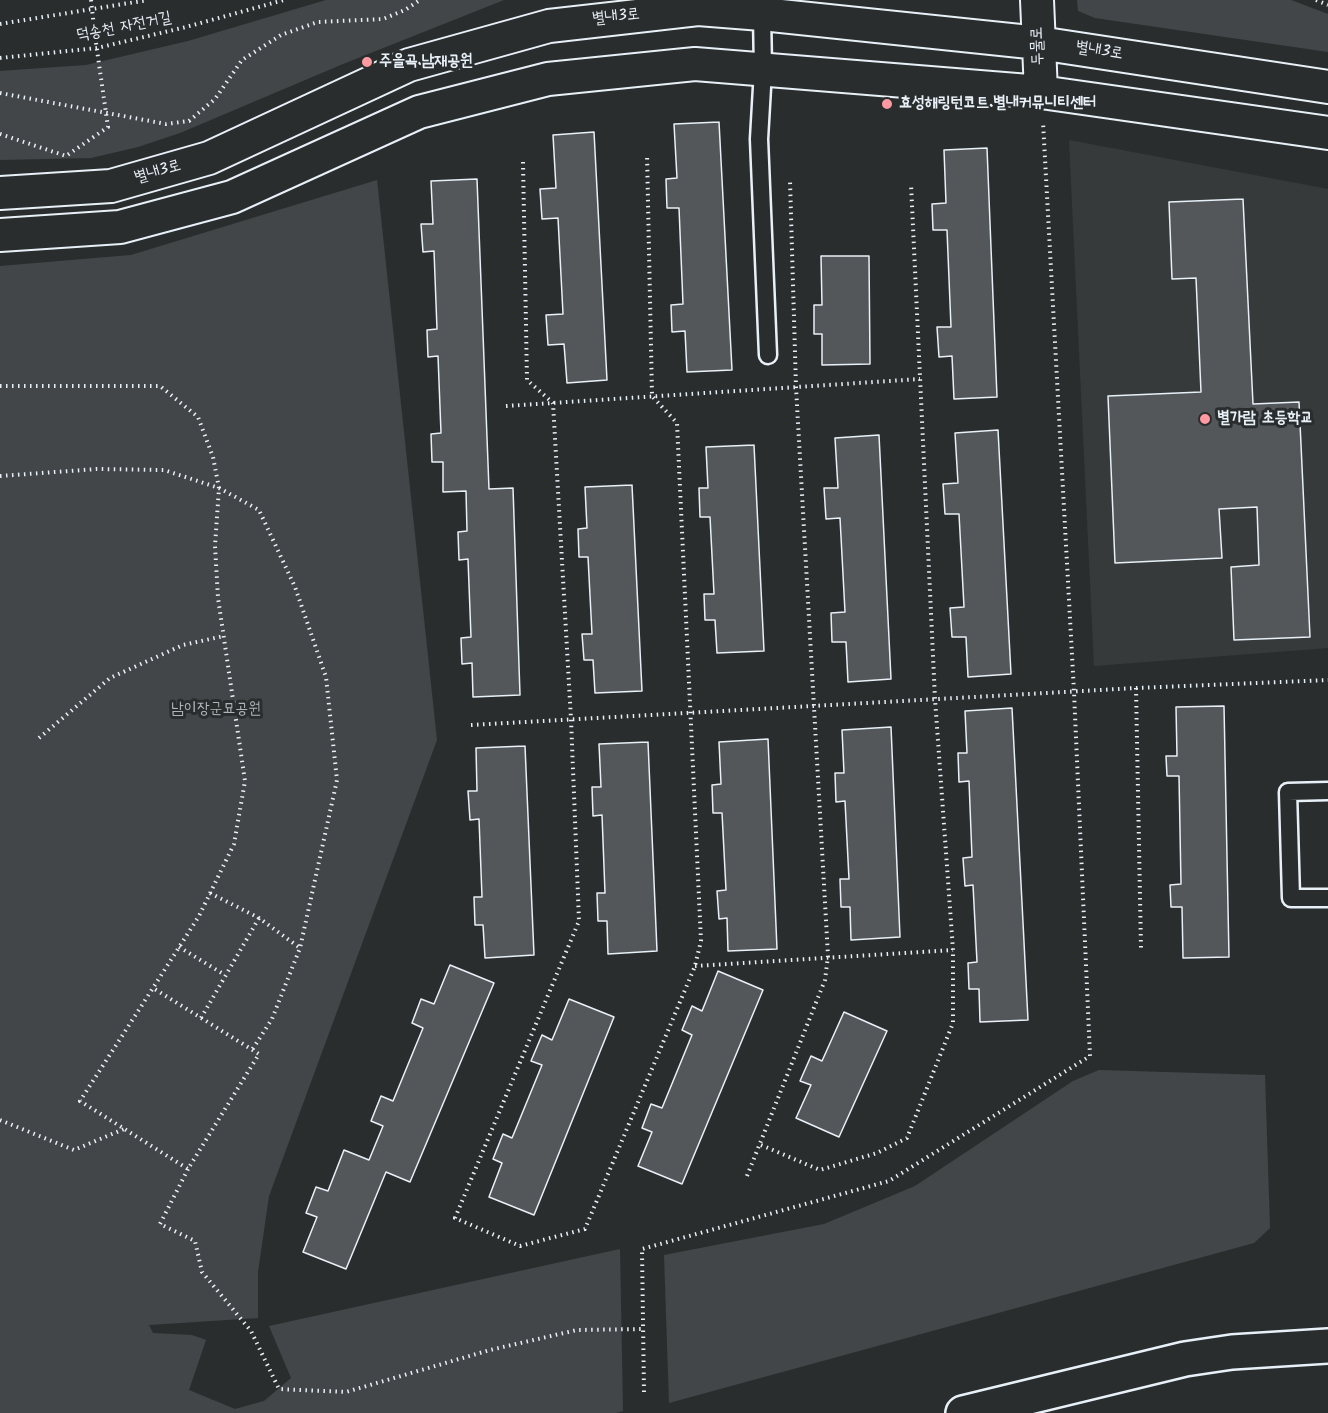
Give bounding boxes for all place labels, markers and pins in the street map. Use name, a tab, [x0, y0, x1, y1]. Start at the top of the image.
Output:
place label: 주을곡.남재공원	[379, 52, 473, 72]
marker: 주을곡.남재공원	[360, 55, 374, 69]
place label: 효성해링턴코트.별내커뮤니티센터	[899, 94, 1096, 114]
marker: 효성해링턴코트.별내커뮤니티센터	[880, 97, 894, 111]
place label: 별가람 초등학교	[1217, 409, 1313, 429]
marker: 별가람 초등학교	[1198, 412, 1212, 426]

